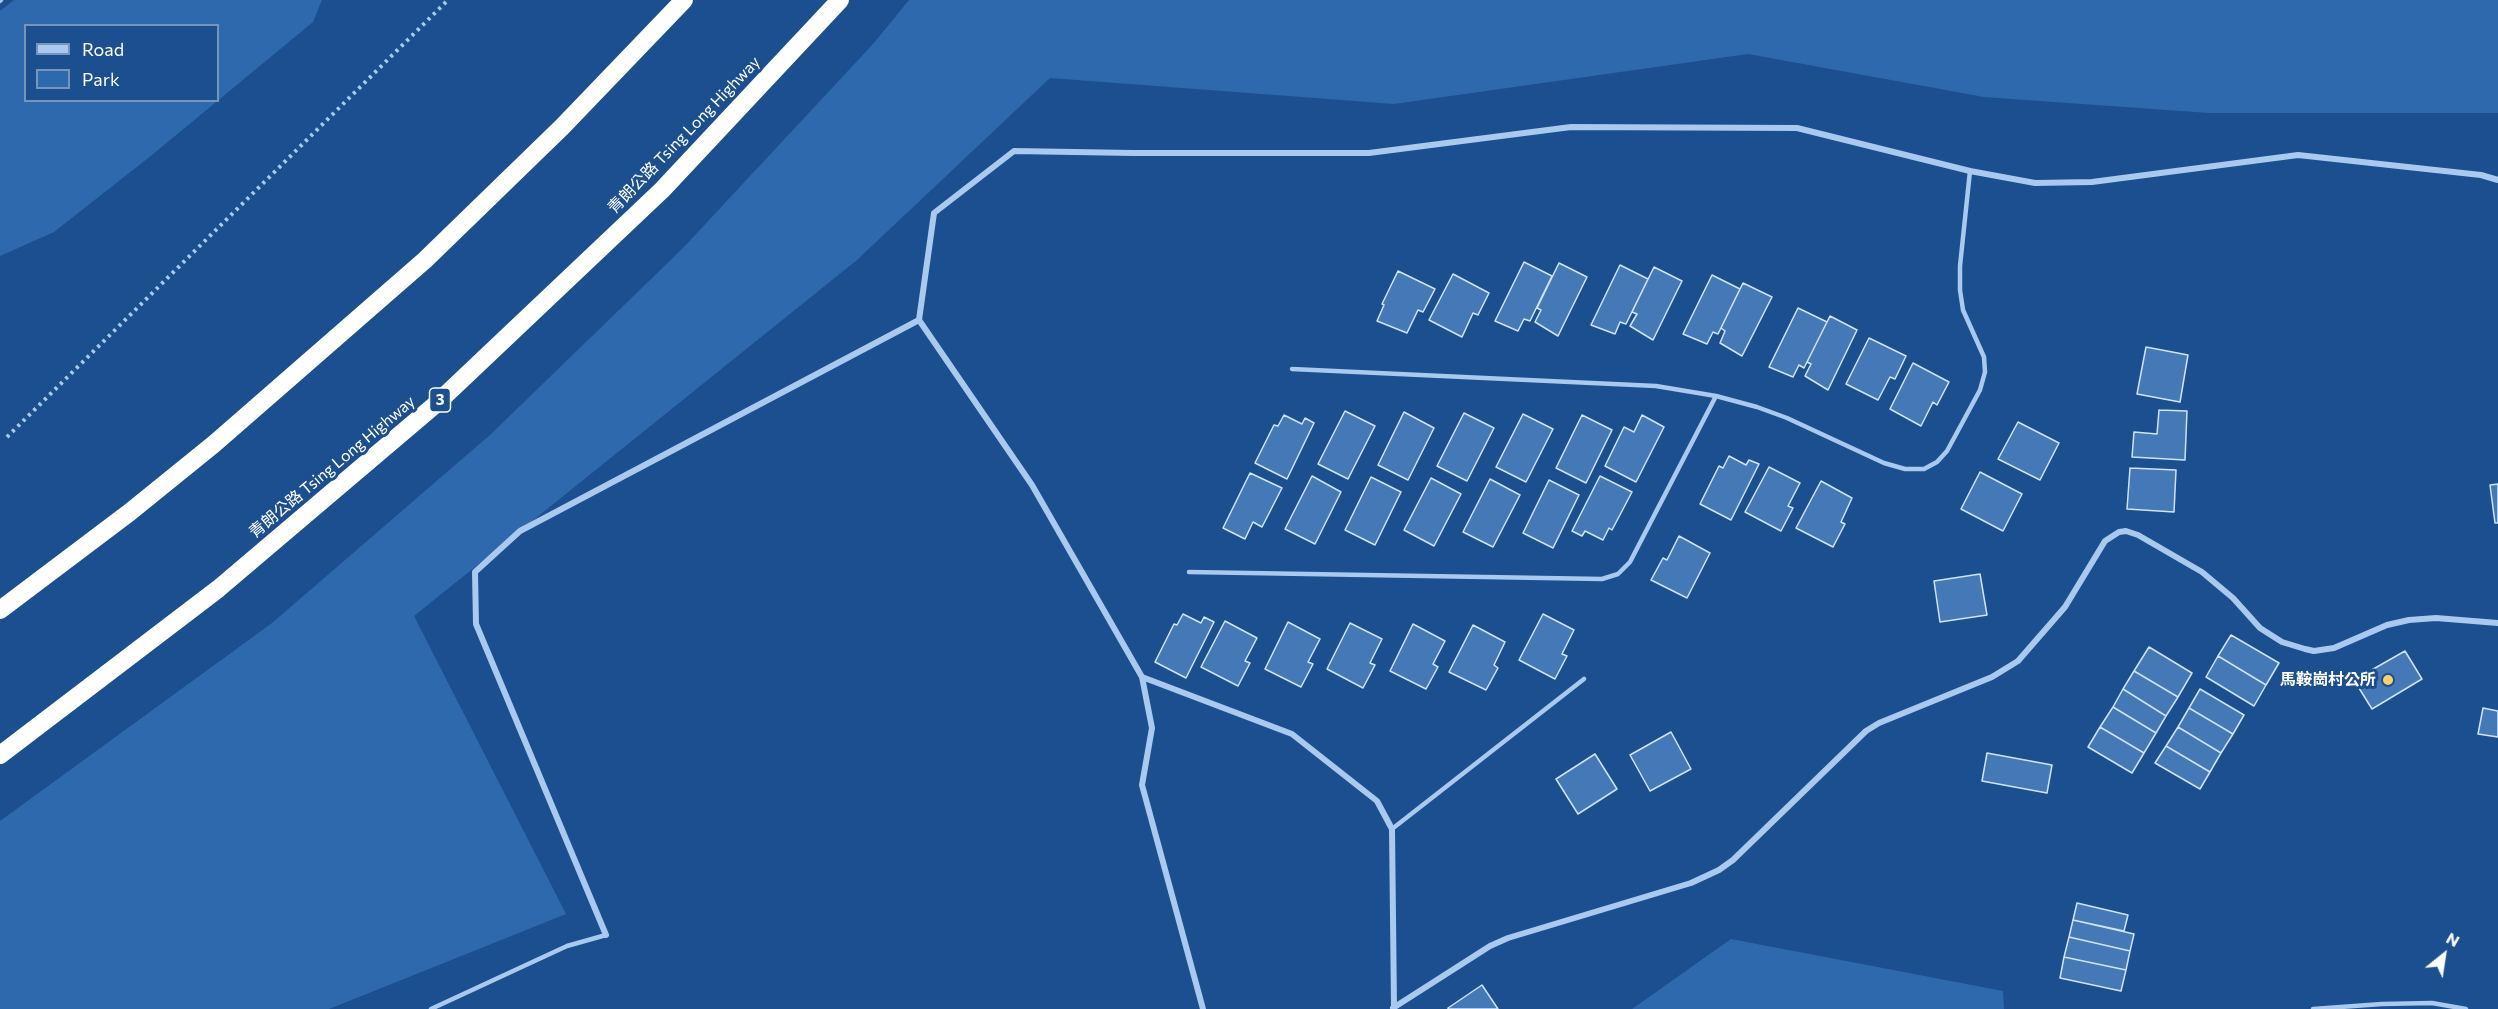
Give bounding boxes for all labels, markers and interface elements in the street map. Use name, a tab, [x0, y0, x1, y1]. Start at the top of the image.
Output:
legend	[24, 24, 219, 102]
text: Road	[82, 38, 124, 60]
street label: 青朗公路 Tsing Long Highway	[604, 52, 764, 218]
text: Park	[82, 68, 120, 90]
road number: 3	[430, 388, 450, 412]
street label: 青朗公路 Tsing Long Highway	[245, 392, 419, 542]
place label: 馬鞍崗村公所	[2280, 670, 2376, 690]
marker: 馬鞍崗村公所	[2381, 673, 2395, 687]
north arrow	[2414, 925, 2474, 985]
text: N	[2443, 928, 2463, 950]

